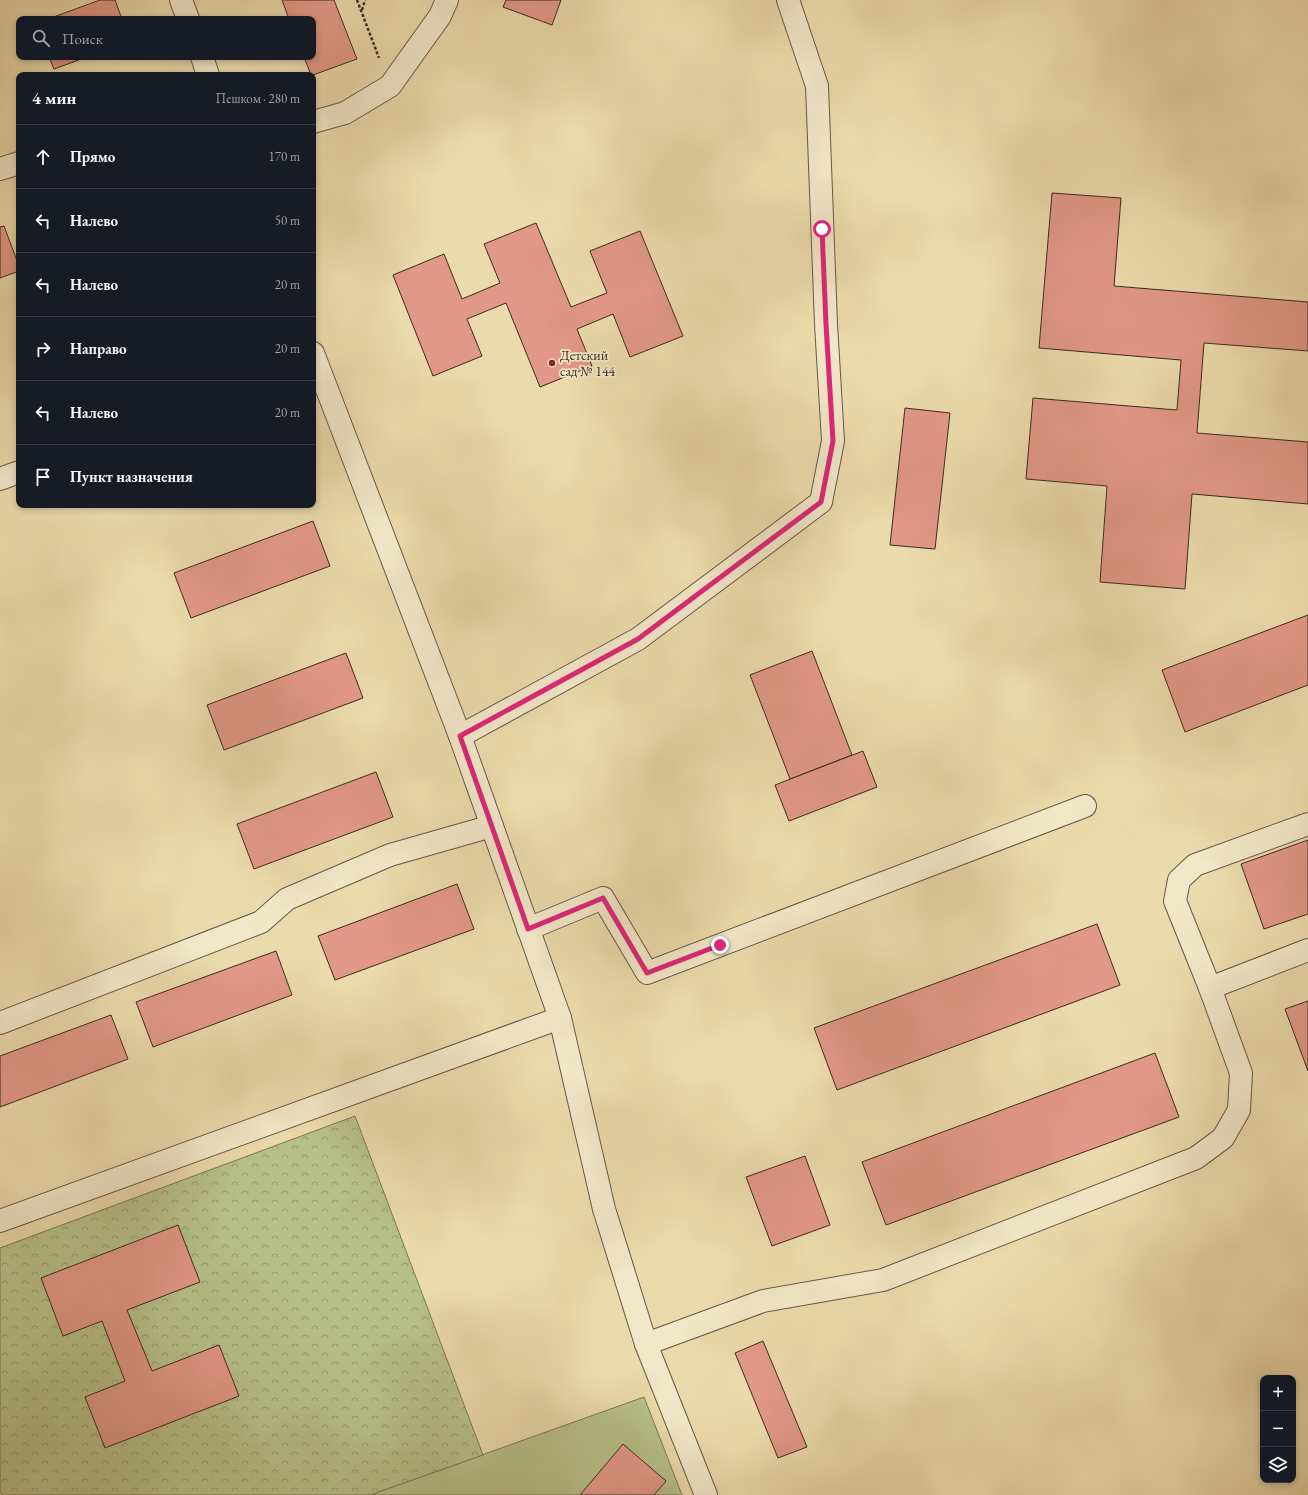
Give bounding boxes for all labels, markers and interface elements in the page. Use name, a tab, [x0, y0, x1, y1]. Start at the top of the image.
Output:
search box	[16, 16, 316, 60]
icon: search	[30, 27, 52, 49]
text: Поиск	[62, 29, 103, 48]
text: 4 мин	[32, 87, 76, 109]
text: Пешком · 280 m	[216, 90, 300, 107]
icon: ahead	[32, 146, 54, 168]
text: Прямо	[70, 147, 115, 166]
text: 170 m	[269, 148, 300, 165]
icon: left	[32, 210, 54, 232]
text: Налево	[70, 211, 118, 230]
text: 50 m	[275, 212, 300, 229]
route start	[813, 220, 831, 238]
icon: left	[32, 274, 54, 296]
text: Налево	[70, 275, 118, 294]
text: 20 m	[275, 276, 300, 293]
icon: right	[32, 338, 54, 360]
text: Направо	[70, 339, 127, 358]
text: 20 m	[275, 340, 300, 357]
place label: Детский сад № 144	[560, 346, 616, 380]
marker: Детский сад № 144	[547, 358, 557, 368]
icon: left	[32, 402, 54, 424]
text: Налево	[70, 403, 118, 422]
text: 20 m	[275, 404, 300, 421]
icon: arrive	[32, 466, 54, 488]
text: Пункт назначения	[70, 467, 193, 486]
route end	[711, 936, 729, 954]
map controls	[1260, 1375, 1296, 1483]
button: +	[1260, 1375, 1296, 1411]
button: −	[1260, 1411, 1296, 1447]
button: layers	[1260, 1447, 1296, 1483]

